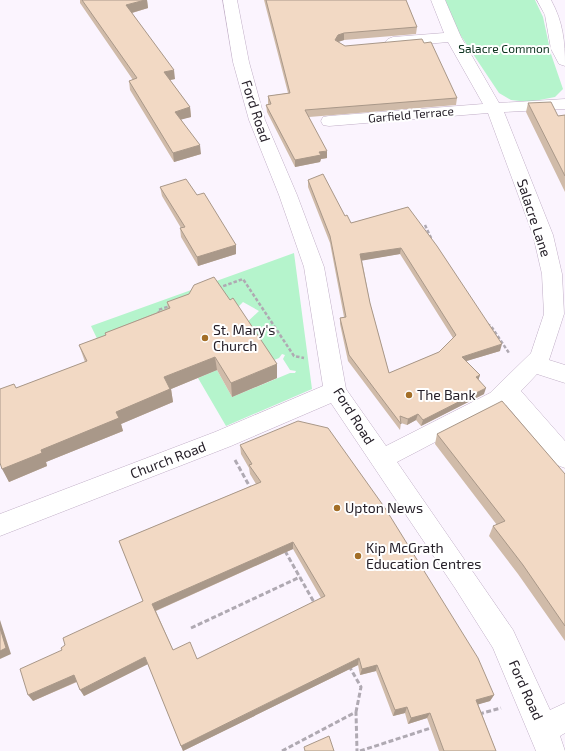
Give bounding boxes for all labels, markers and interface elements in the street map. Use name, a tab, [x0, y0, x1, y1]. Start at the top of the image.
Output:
park label: Salacre Common	[458, 41, 550, 55]
street label: Ford Road	[238, 78, 274, 144]
street label: Garfield Terrace	[367, 103, 454, 125]
street label: Salacre Lane	[514, 177, 555, 259]
place label: St. Mary's Church	[213, 321, 275, 354]
marker: St. Mary's Church	[200, 333, 210, 343]
street label: Ford Road	[330, 384, 379, 447]
place label: The Bank	[417, 386, 476, 403]
marker: The Bank	[404, 390, 414, 400]
street label: Church Road	[127, 437, 208, 482]
place label: Upton News	[345, 499, 423, 516]
marker: Upton News	[332, 503, 342, 513]
place label: Kip McGrath Education Centres	[366, 539, 481, 572]
marker: Kip McGrath Education Centres	[353, 551, 363, 561]
street label: Ford Road	[506, 657, 547, 723]

